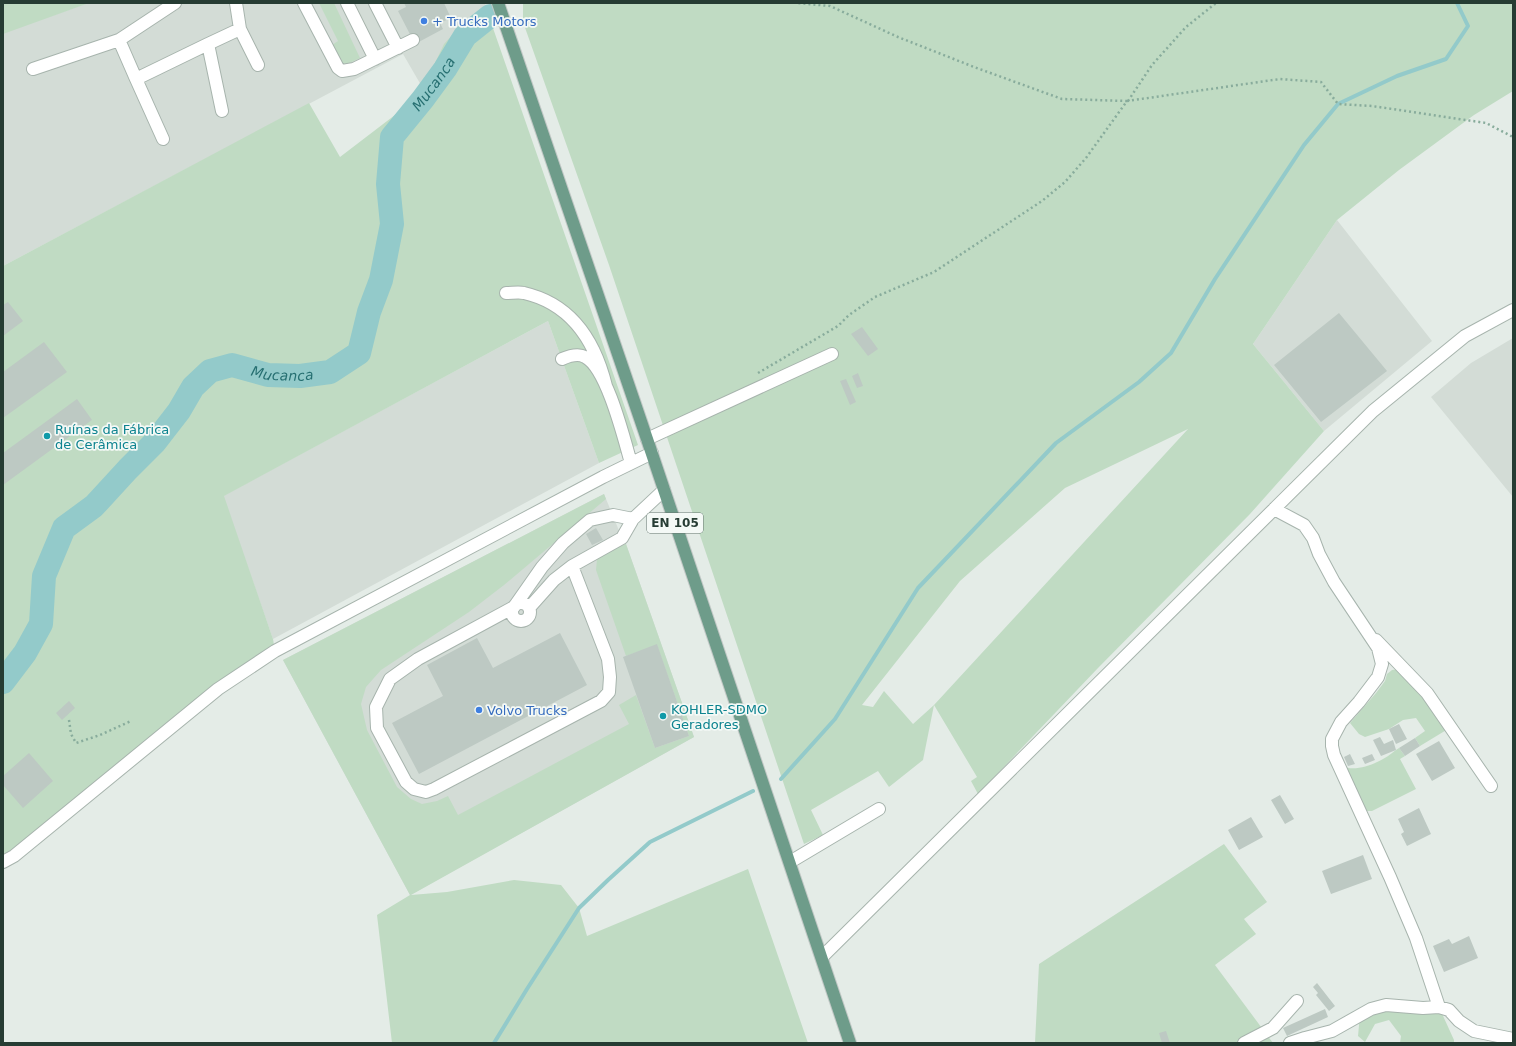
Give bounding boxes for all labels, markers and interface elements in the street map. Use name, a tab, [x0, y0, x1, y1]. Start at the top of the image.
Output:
place label: + Trucks Motors	[432, 14, 537, 29]
marker: + Trucks Motors	[419, 16, 429, 26]
water label: Mucanca	[409, 54, 458, 114]
water label: Mucanca	[250, 363, 314, 384]
place label: Ruínas da Fábrica de Cerâmica	[55, 422, 169, 452]
marker: Ruínas da Fábrica de Cerâmica	[42, 431, 52, 441]
road number: EN 105	[647, 513, 703, 533]
place label: KOHLER-SDMO Geradores	[671, 702, 767, 732]
place label: Volvo Trucks	[487, 703, 568, 718]
marker: Volvo Trucks	[474, 705, 484, 715]
marker: KOHLER-SDMO Geradores	[658, 711, 668, 721]

